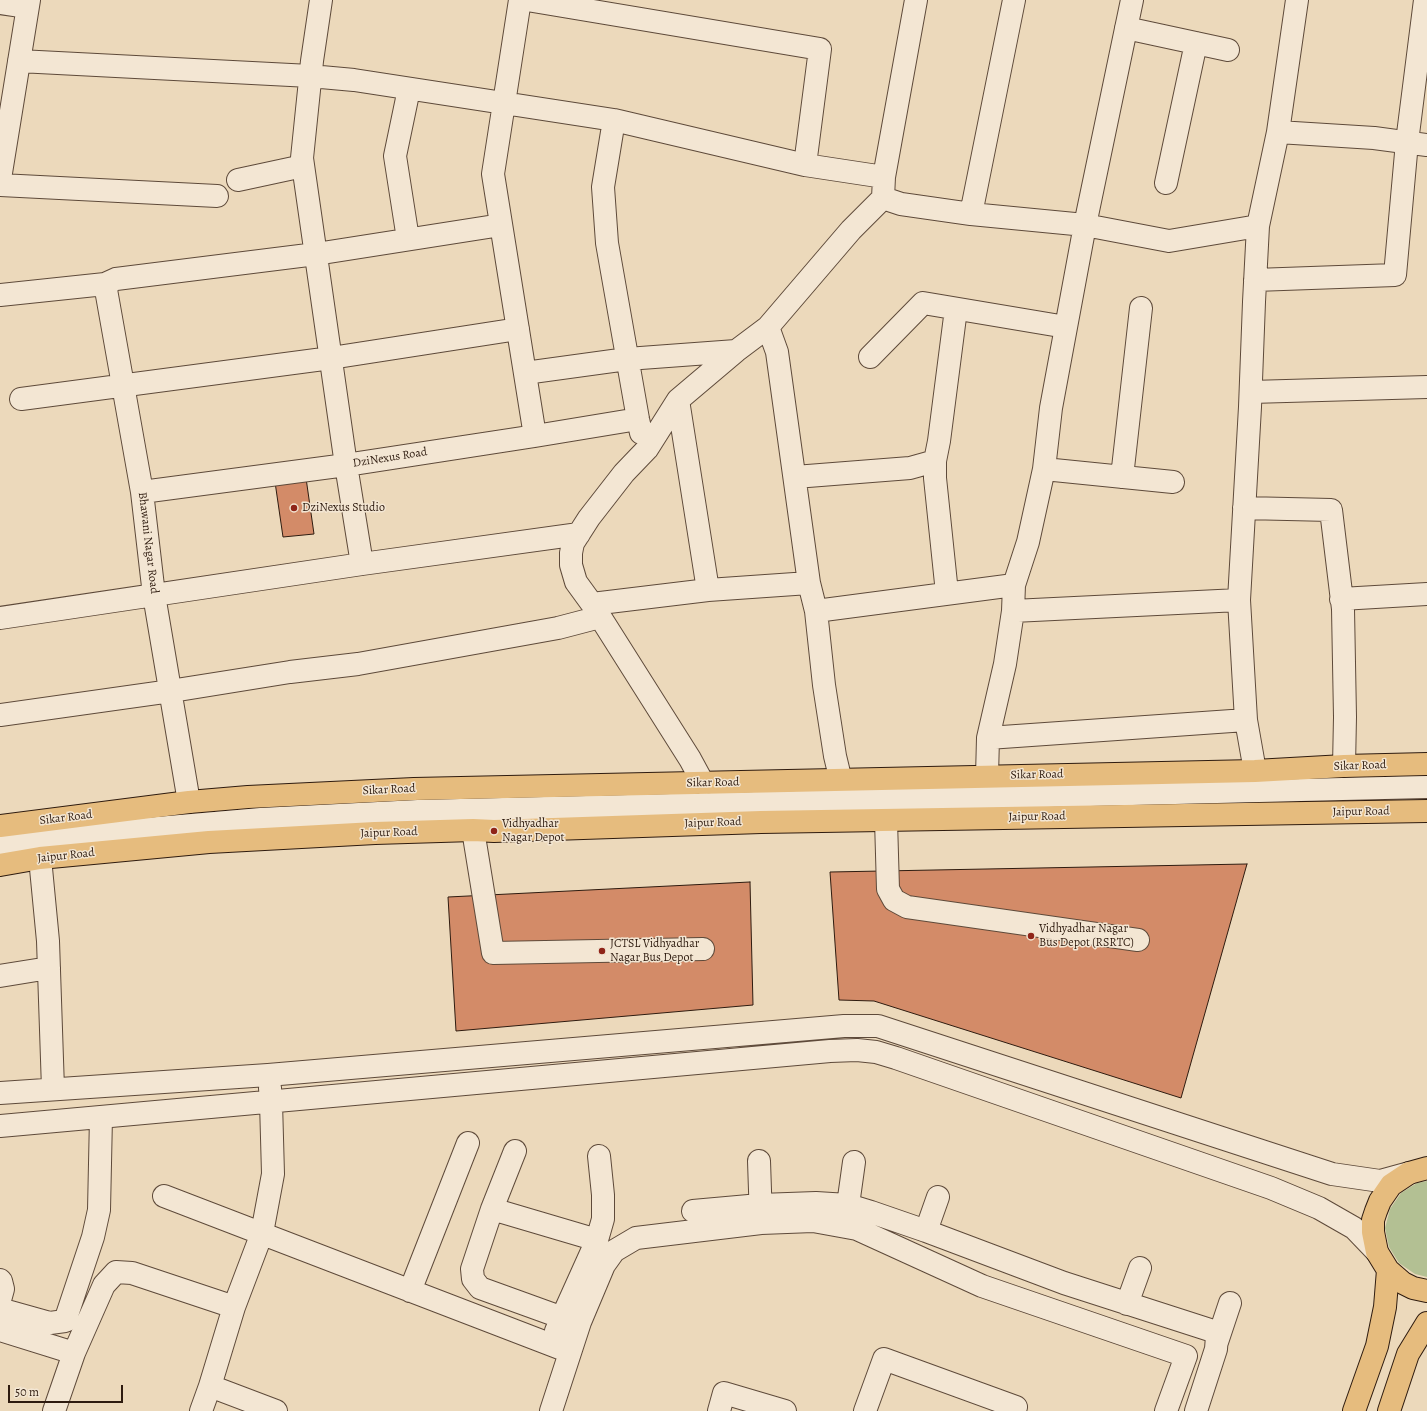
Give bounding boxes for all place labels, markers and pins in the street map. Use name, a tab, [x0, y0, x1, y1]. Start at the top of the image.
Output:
place label: DziNexus Studio	[302, 501, 385, 515]
marker: DziNexus Studio	[289, 503, 299, 513]
place label: Vidhyadhar Nagar Depot	[502, 817, 564, 845]
marker: Vidhyadhar Nagar Depot	[489, 826, 499, 836]
place label: Vidhyadhar Nagar Bus Depot (RSRTC)	[1039, 922, 1134, 950]
marker: Vidhyadhar Nagar Bus Depot (RSRTC)	[1026, 931, 1036, 941]
place label: JCTSL Vidhyadhar Nagar Bus Depot	[610, 937, 699, 965]
marker: JCTSL Vidhyadhar Nagar Bus Depot	[597, 946, 607, 956]

